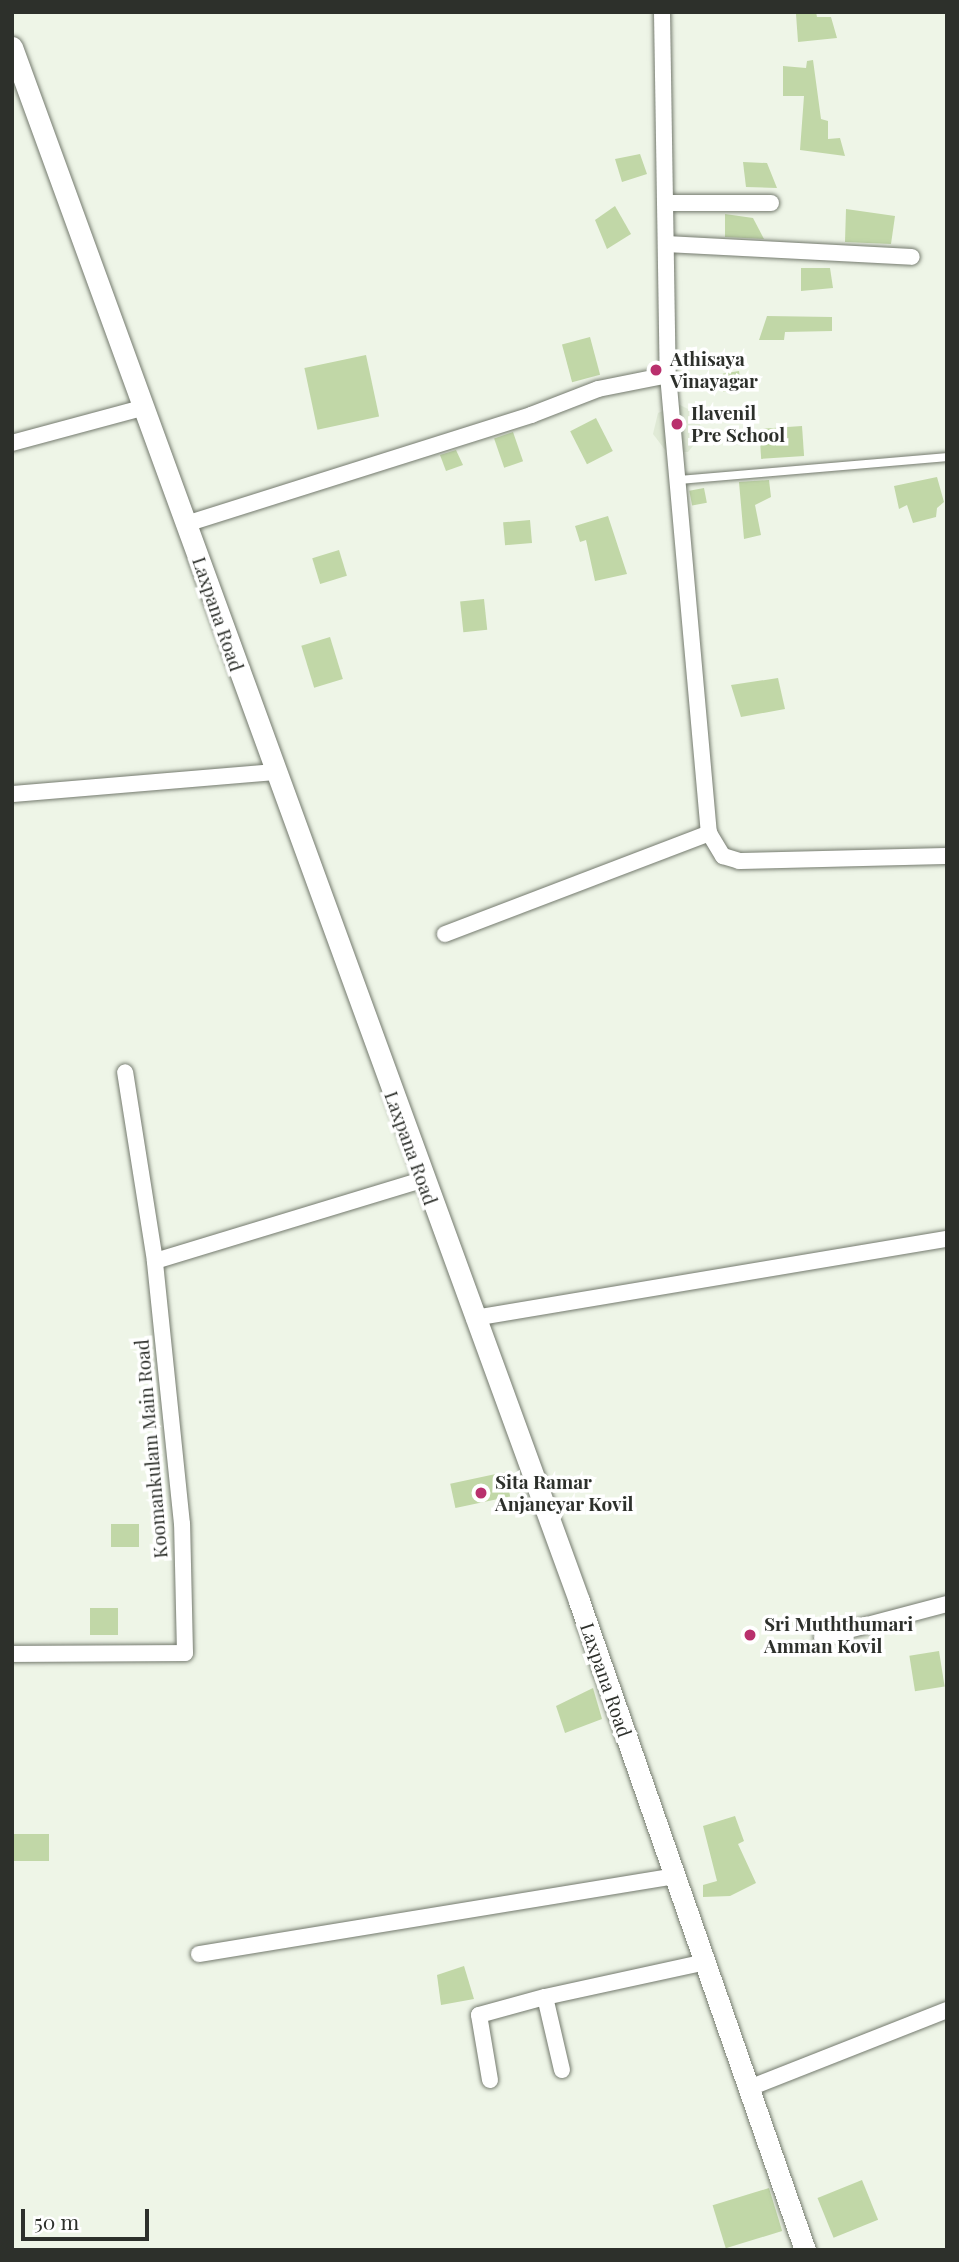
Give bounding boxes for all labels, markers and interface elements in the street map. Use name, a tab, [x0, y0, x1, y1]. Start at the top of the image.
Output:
place label: Athisaya Vinayagar	[670, 348, 758, 392]
marker: Athisaya Vinayagar	[648, 362, 664, 378]
place label: Ilavenil Pre School	[691, 402, 785, 446]
marker: Ilavenil Pre School	[669, 416, 685, 432]
street label: Laxpana Road	[188, 554, 248, 674]
street label: Laxpana Road	[380, 1088, 442, 1208]
street label: Koomankulam Main Road	[130, 1339, 172, 1559]
place label: Sita Ramar Anjaneyar Kovil	[495, 1471, 634, 1515]
marker: Sita Ramar Anjaneyar Kovil	[473, 1485, 489, 1501]
place label: Sri Muththumari Amman Kovil	[764, 1613, 913, 1657]
street label: Laxpana Road	[576, 1620, 636, 1740]
marker: Sri Muththumari Amman Kovil	[742, 1627, 758, 1643]
scale bar	[24, 2196, 152, 2240]
text: 50 m	[34, 2207, 79, 2235]

